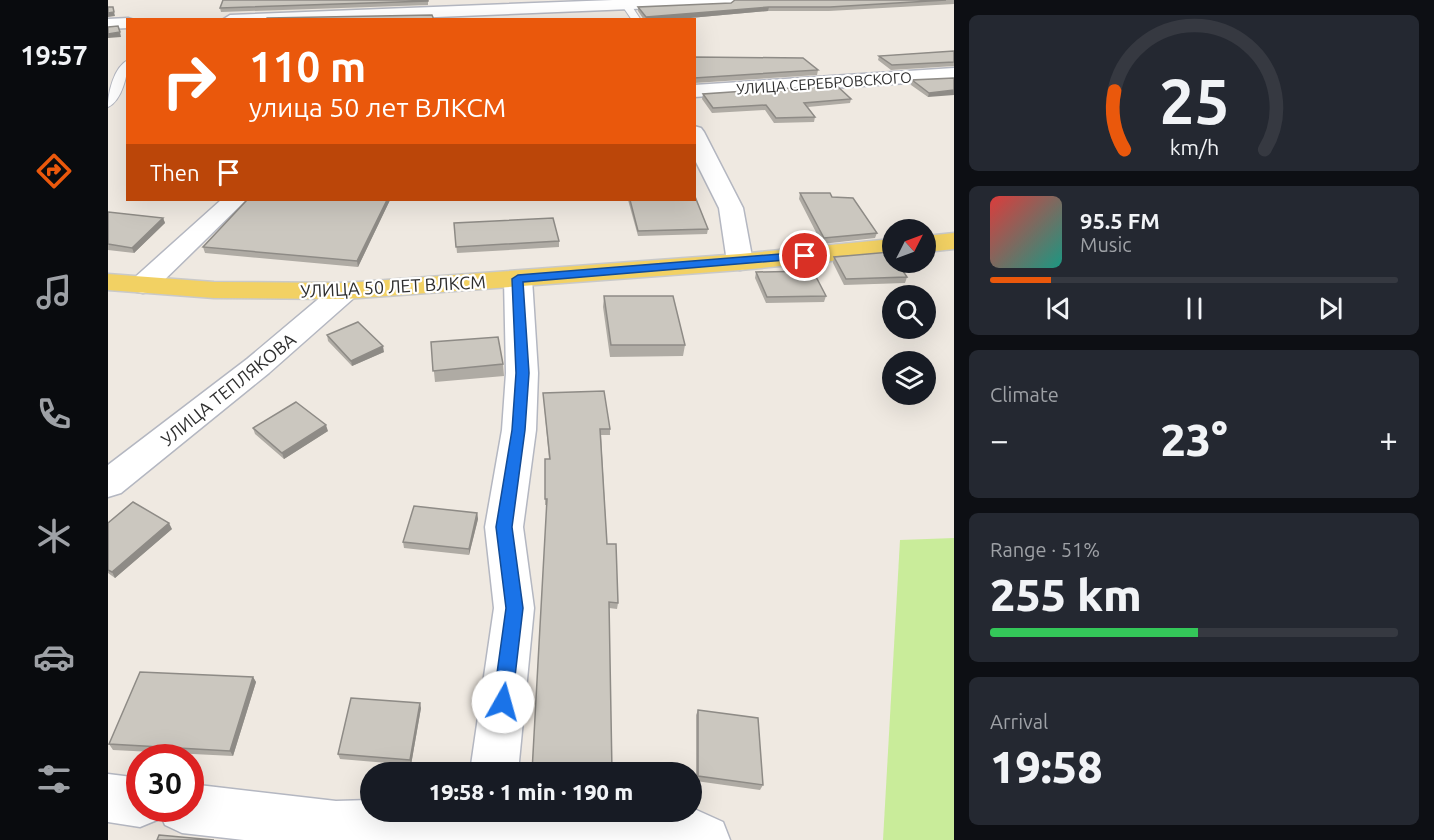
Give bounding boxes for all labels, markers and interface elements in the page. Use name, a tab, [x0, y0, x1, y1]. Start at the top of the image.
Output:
text: 19:57	[20, 40, 88, 70]
icon: right	[150, 42, 228, 120]
text: 110 m	[249, 43, 366, 90]
text: 25	[1159, 66, 1229, 136]
street label: УЛИЦА СЕРЕБРОВСКОГО	[736, 68, 912, 98]
text: улица 50 лет ВЛКСМ	[249, 92, 506, 122]
text: km/h	[1169, 135, 1219, 159]
icon: directions	[33, 150, 75, 192]
icon: arrive	[212, 156, 245, 189]
text: Then	[150, 160, 200, 185]
text: 95.5 FM	[1080, 208, 1160, 233]
north arrow	[882, 219, 936, 273]
map controls	[882, 219, 936, 405]
pin	[779, 230, 830, 281]
text: Music	[1080, 233, 1132, 256]
icon: arrive	[788, 239, 821, 272]
icon: music	[33, 271, 75, 313]
street label: УЛИЦА 50 ЛЕТ ВЛКСМ	[300, 271, 486, 301]
button: search	[882, 285, 936, 339]
icon: previous	[1042, 292, 1075, 325]
icon: pause	[1178, 292, 1211, 325]
icon: next	[1314, 292, 1347, 325]
street label: УЛИЦА ТЕПЛЯКОВА	[157, 328, 300, 449]
button: layers	[882, 351, 936, 405]
text: Climate	[990, 383, 1059, 406]
icon: phone	[33, 393, 75, 435]
text: 23°	[1160, 414, 1228, 465]
text: −	[990, 421, 1009, 458]
text: +	[1379, 421, 1398, 458]
icon: climate	[33, 515, 75, 557]
text: Range · 51%	[990, 538, 1100, 561]
text: 255 km	[990, 569, 1142, 620]
icon: car	[33, 636, 75, 678]
position arrow	[471, 670, 535, 734]
text: Arrival	[990, 710, 1048, 733]
text: 19:58	[990, 741, 1103, 792]
speed limit sign: 30	[126, 744, 204, 822]
icon: filters	[33, 758, 75, 800]
text: 19:58 · 1 min · 190 m	[429, 779, 633, 804]

